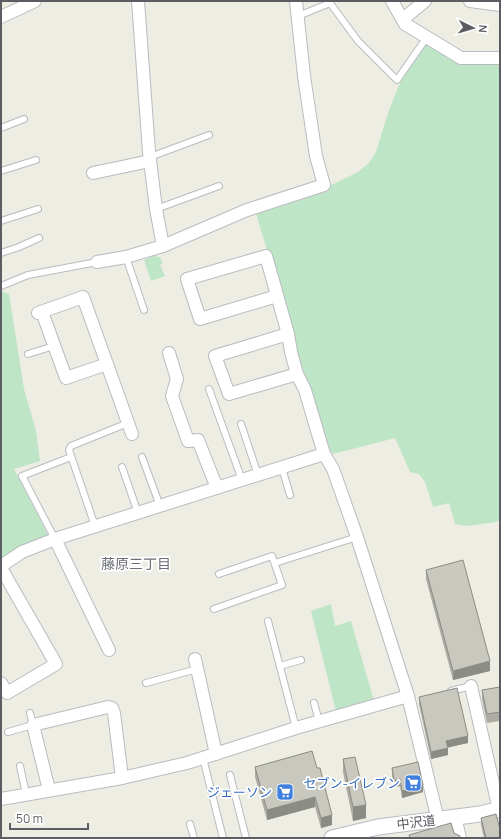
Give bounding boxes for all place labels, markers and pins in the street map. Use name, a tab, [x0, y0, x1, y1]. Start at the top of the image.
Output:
supermarket icon: セブン-イレブン	[403, 773, 423, 793]
place label: セブン-イレブン	[304, 774, 400, 792]
supermarket icon: ジェーソン	[275, 782, 295, 802]
place label: ジェーソン	[207, 783, 272, 801]

